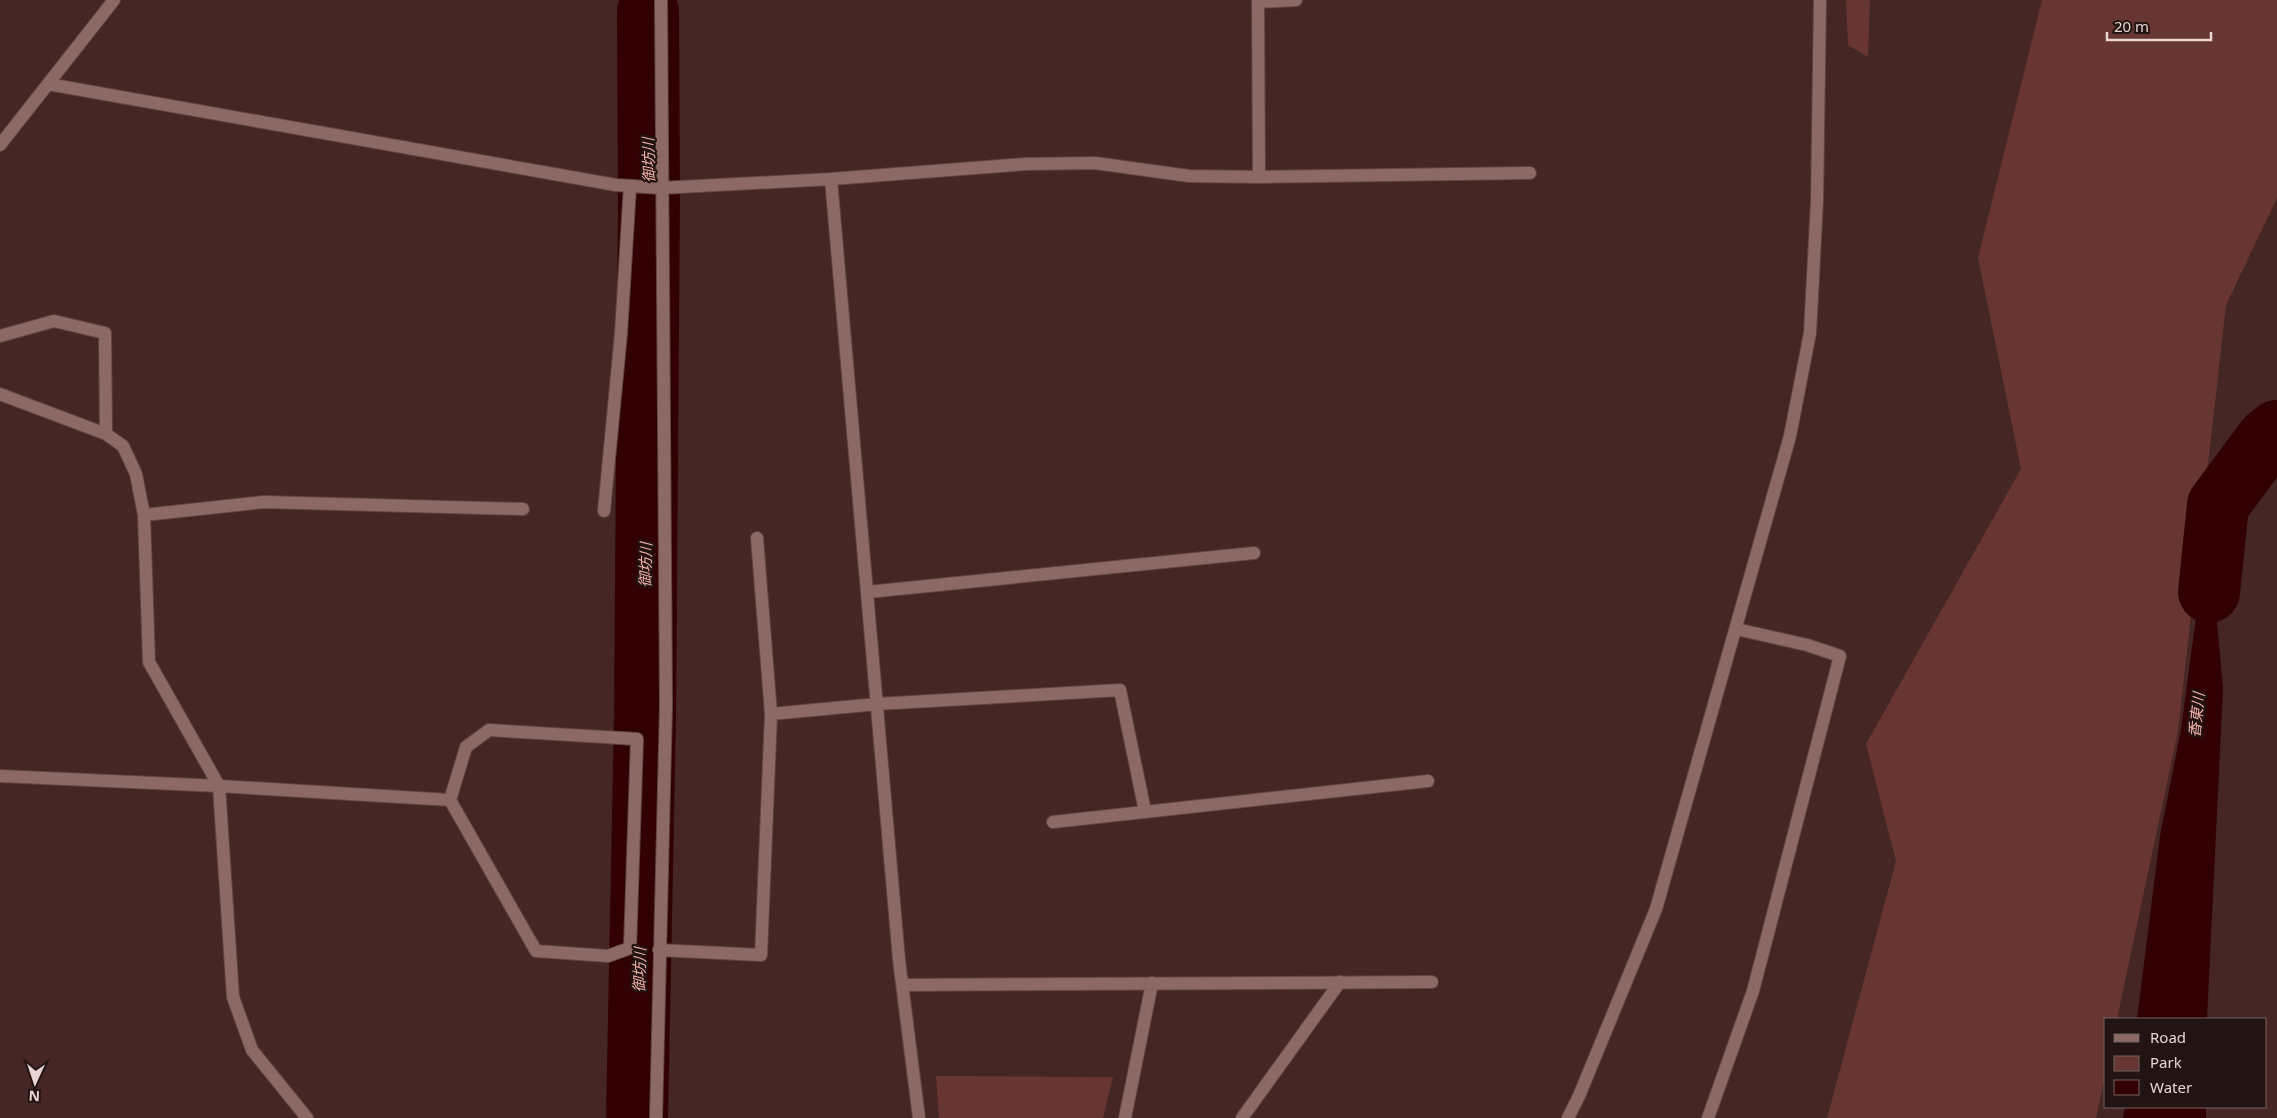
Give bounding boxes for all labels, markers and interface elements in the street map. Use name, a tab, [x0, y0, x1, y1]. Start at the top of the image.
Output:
scale bar	[2107, 10, 2211, 42]
text: 20 m	[2114, 16, 2149, 36]
water label: 御坊川	[638, 135, 658, 183]
water label: 御坊川	[635, 540, 655, 588]
water label: 香東川	[2184, 689, 2209, 738]
water label: 御坊川	[629, 945, 649, 993]
legend	[2104, 1018, 2267, 1108]
text: Road	[2150, 1027, 2186, 1047]
text: Park	[2150, 1052, 2182, 1072]
north arrow	[10, 1058, 60, 1108]
text: Water	[2150, 1077, 2192, 1097]
text: N	[28, 1087, 40, 1106]

